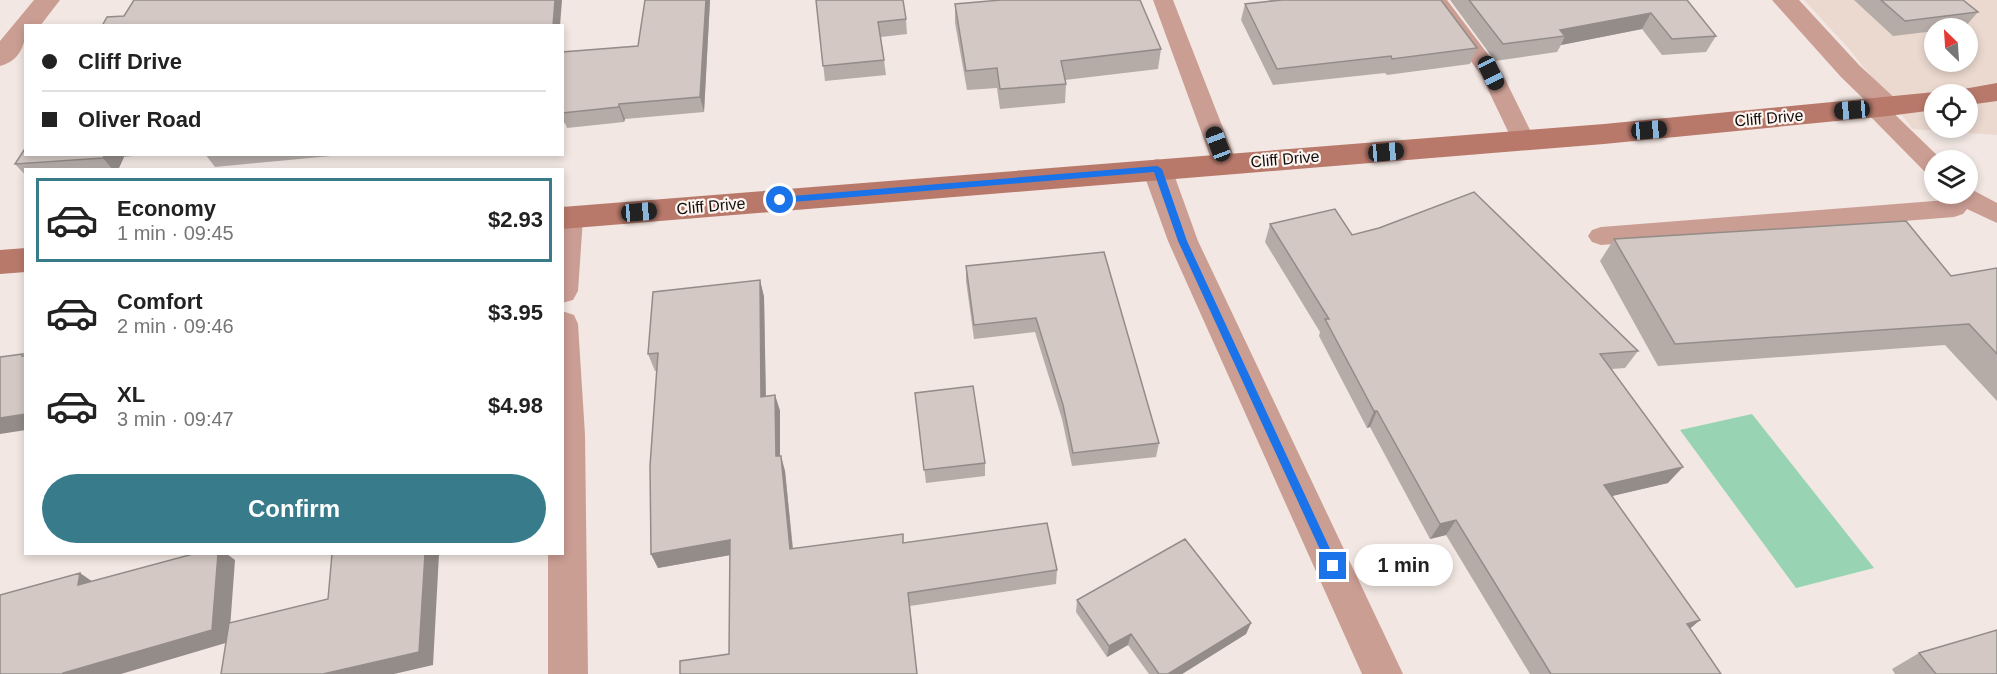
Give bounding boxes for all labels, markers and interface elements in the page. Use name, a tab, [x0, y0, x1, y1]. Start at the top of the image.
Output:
north arrow	[1924, 18, 1978, 72]
map controls	[1924, 18, 1978, 204]
text: Cliff Drive	[78, 49, 182, 74]
car	[1475, 53, 1507, 93]
button: locate	[1924, 84, 1978, 138]
car	[1833, 99, 1871, 121]
text: Oliver Road	[78, 107, 201, 132]
street label: Cliff Drive	[1734, 107, 1804, 129]
car	[1630, 119, 1668, 141]
car	[1203, 124, 1233, 164]
car	[1367, 141, 1405, 163]
street label: Cliff Drive	[1250, 148, 1320, 170]
button: layers	[1924, 150, 1978, 204]
route start	[766, 186, 793, 213]
icon: car	[45, 193, 99, 247]
street label: Cliff Drive	[676, 195, 746, 217]
text: Economy	[117, 196, 216, 221]
car	[620, 201, 658, 223]
text: $2.93	[488, 207, 543, 232]
text: 1 min · 09:45	[117, 222, 234, 244]
icon: car	[45, 286, 99, 340]
text: Comfort	[117, 289, 203, 314]
text: $3.95	[488, 300, 543, 325]
text: 2 min · 09:46	[117, 315, 234, 337]
icon: car	[45, 379, 99, 433]
text: XL	[117, 382, 145, 407]
text: $4.98	[488, 393, 543, 418]
text: 3 min · 09:47	[117, 408, 234, 430]
button: Confirm	[42, 474, 546, 543]
callout: 1 min	[1354, 545, 1453, 587]
route end	[1319, 552, 1346, 579]
text: 1 min	[1377, 554, 1430, 576]

